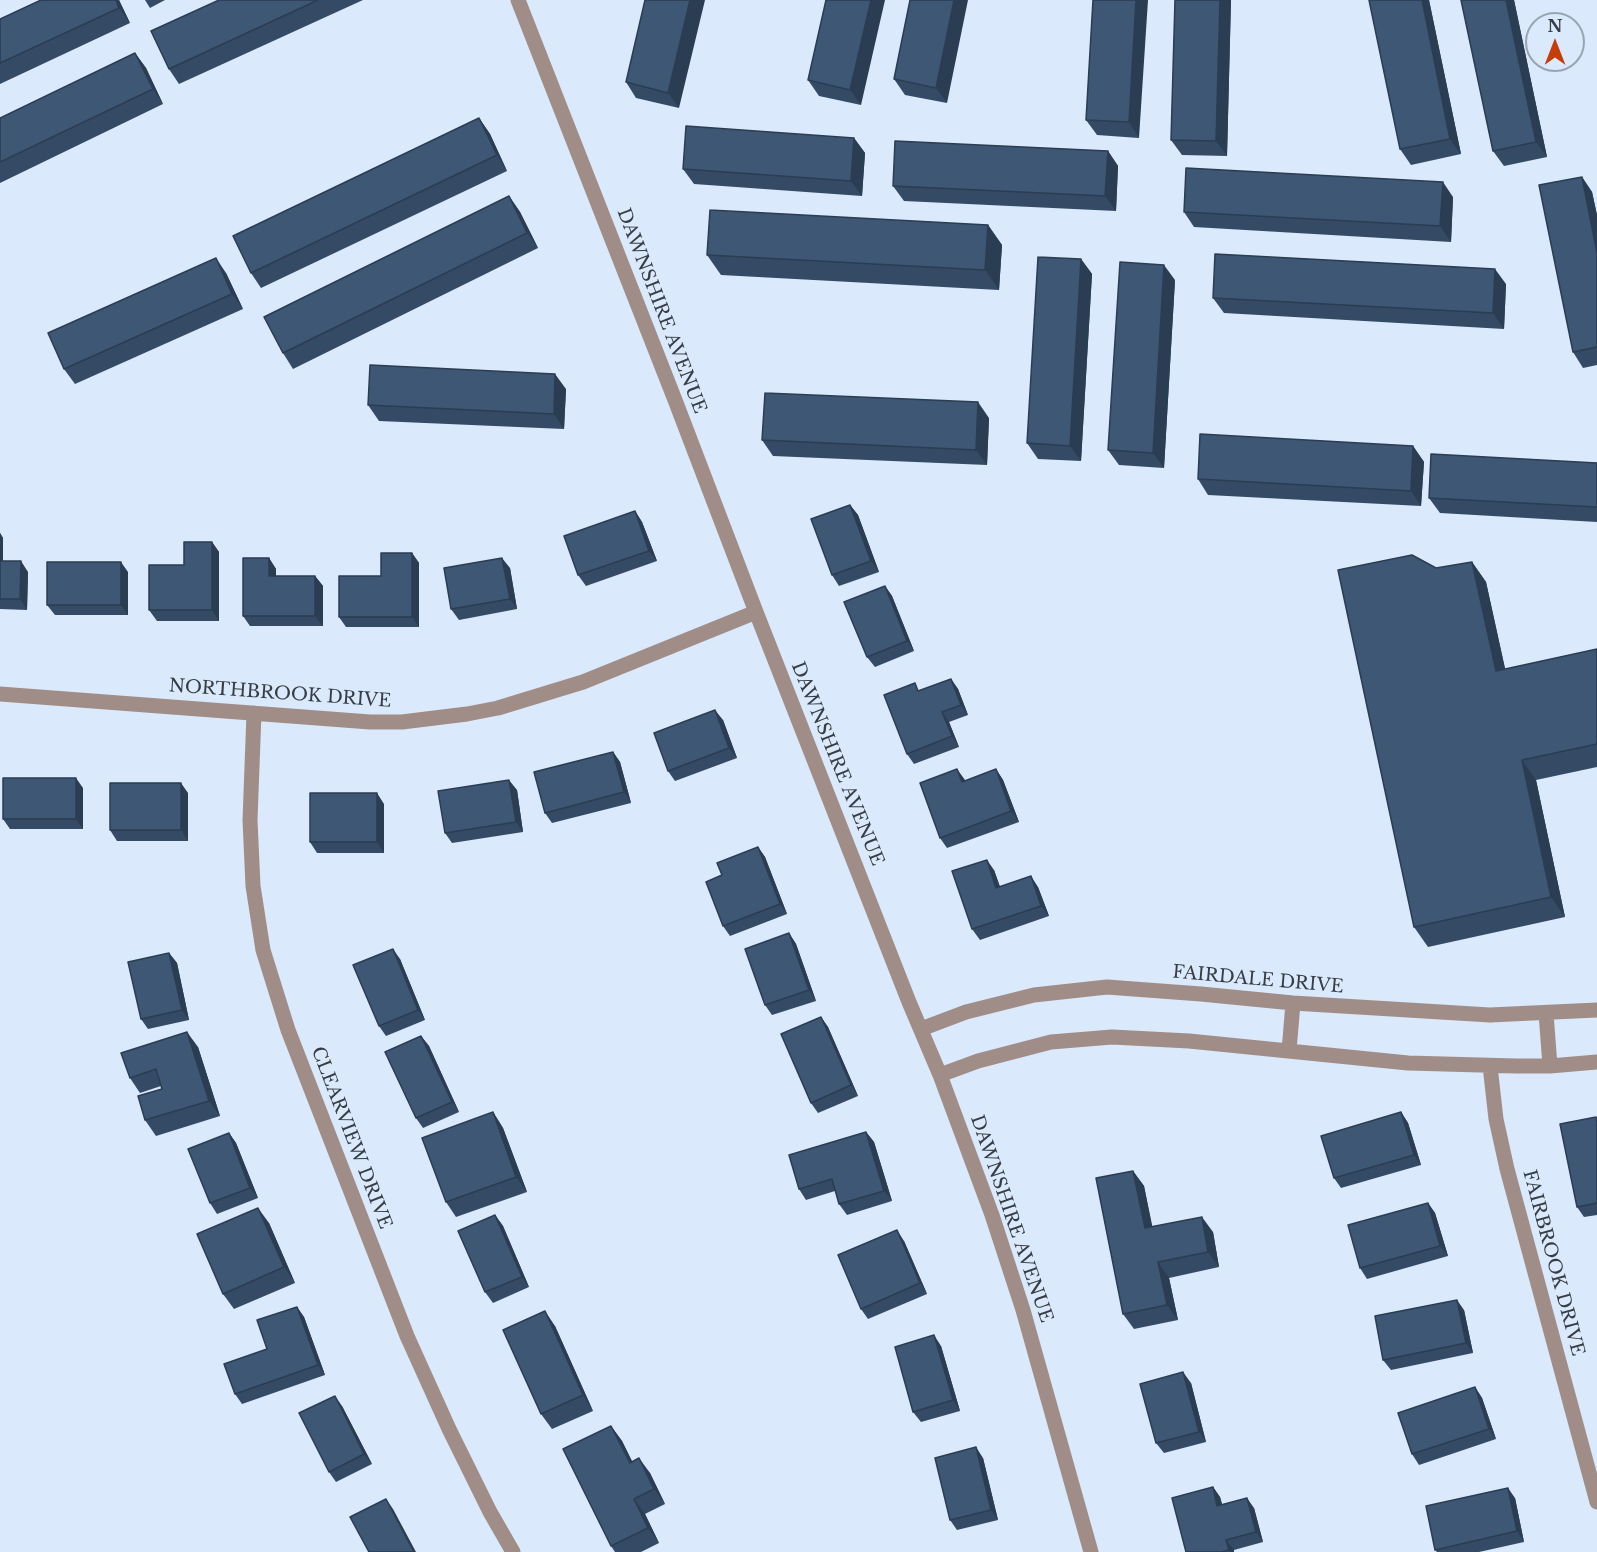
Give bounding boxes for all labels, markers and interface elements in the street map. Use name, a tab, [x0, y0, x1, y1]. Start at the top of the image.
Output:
north arrow	[1525, 12, 1585, 72]
text: N	[1547, 16, 1563, 36]
street label: DAWNSHIRE AVENUE	[612, 205, 710, 417]
street label: DAWNSHIRE AVENUE	[786, 659, 888, 869]
street label: NORTHBROOK DRIVE	[168, 675, 392, 713]
street label: FAIRDALE DRIVE	[1172, 962, 1344, 998]
street label: CLEARVIEW DRIVE	[306, 1044, 396, 1232]
street label: DAWNSHIRE AVENUE	[965, 1112, 1057, 1326]
street label: FAIRBROOK DRIVE	[1518, 1168, 1588, 1358]

